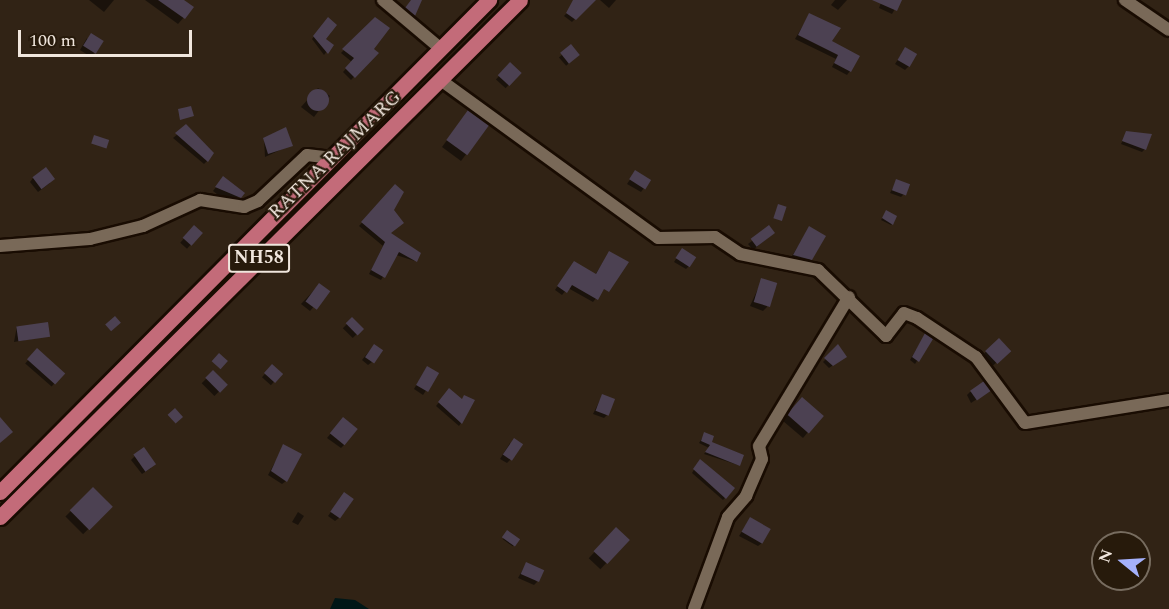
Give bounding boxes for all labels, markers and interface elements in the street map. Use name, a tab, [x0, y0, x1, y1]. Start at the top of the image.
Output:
scale bar	[21, 18, 195, 56]
text: 100 m	[29, 27, 76, 54]
street label: RATNA RAJMARG	[264, 85, 406, 225]
road number: NH58	[228, 243, 290, 273]
north arrow	[1091, 531, 1151, 591]
text: N	[1092, 546, 1119, 566]

